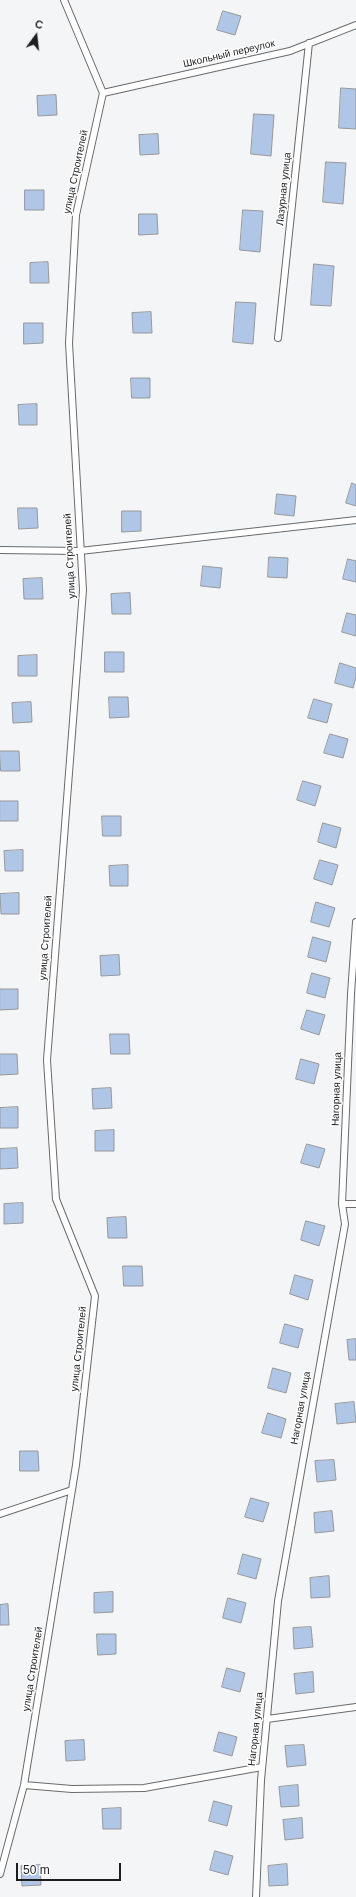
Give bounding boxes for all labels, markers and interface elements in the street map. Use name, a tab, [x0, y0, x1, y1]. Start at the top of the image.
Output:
north arrow	[16, 16, 56, 56]
text: С	[34, 18, 44, 31]
street label: Школьный переулок	[182, 38, 276, 70]
street label: улица Строителей	[61, 129, 91, 215]
street label: Лазурная улица	[274, 152, 294, 226]
street label: улица Строителей	[62, 513, 78, 599]
street label: улица Строителей	[37, 895, 55, 981]
street label: Нагорная улица	[330, 1052, 344, 1126]
street label: улица Строителей	[69, 1306, 89, 1392]
street label: Нагорная улица	[289, 1370, 313, 1446]
street label: улица Строителей	[20, 1626, 46, 1712]
street label: Нагорная улица	[246, 1692, 266, 1766]
scale bar	[18, 1855, 123, 1881]
text: 50 m	[23, 1863, 50, 1877]

